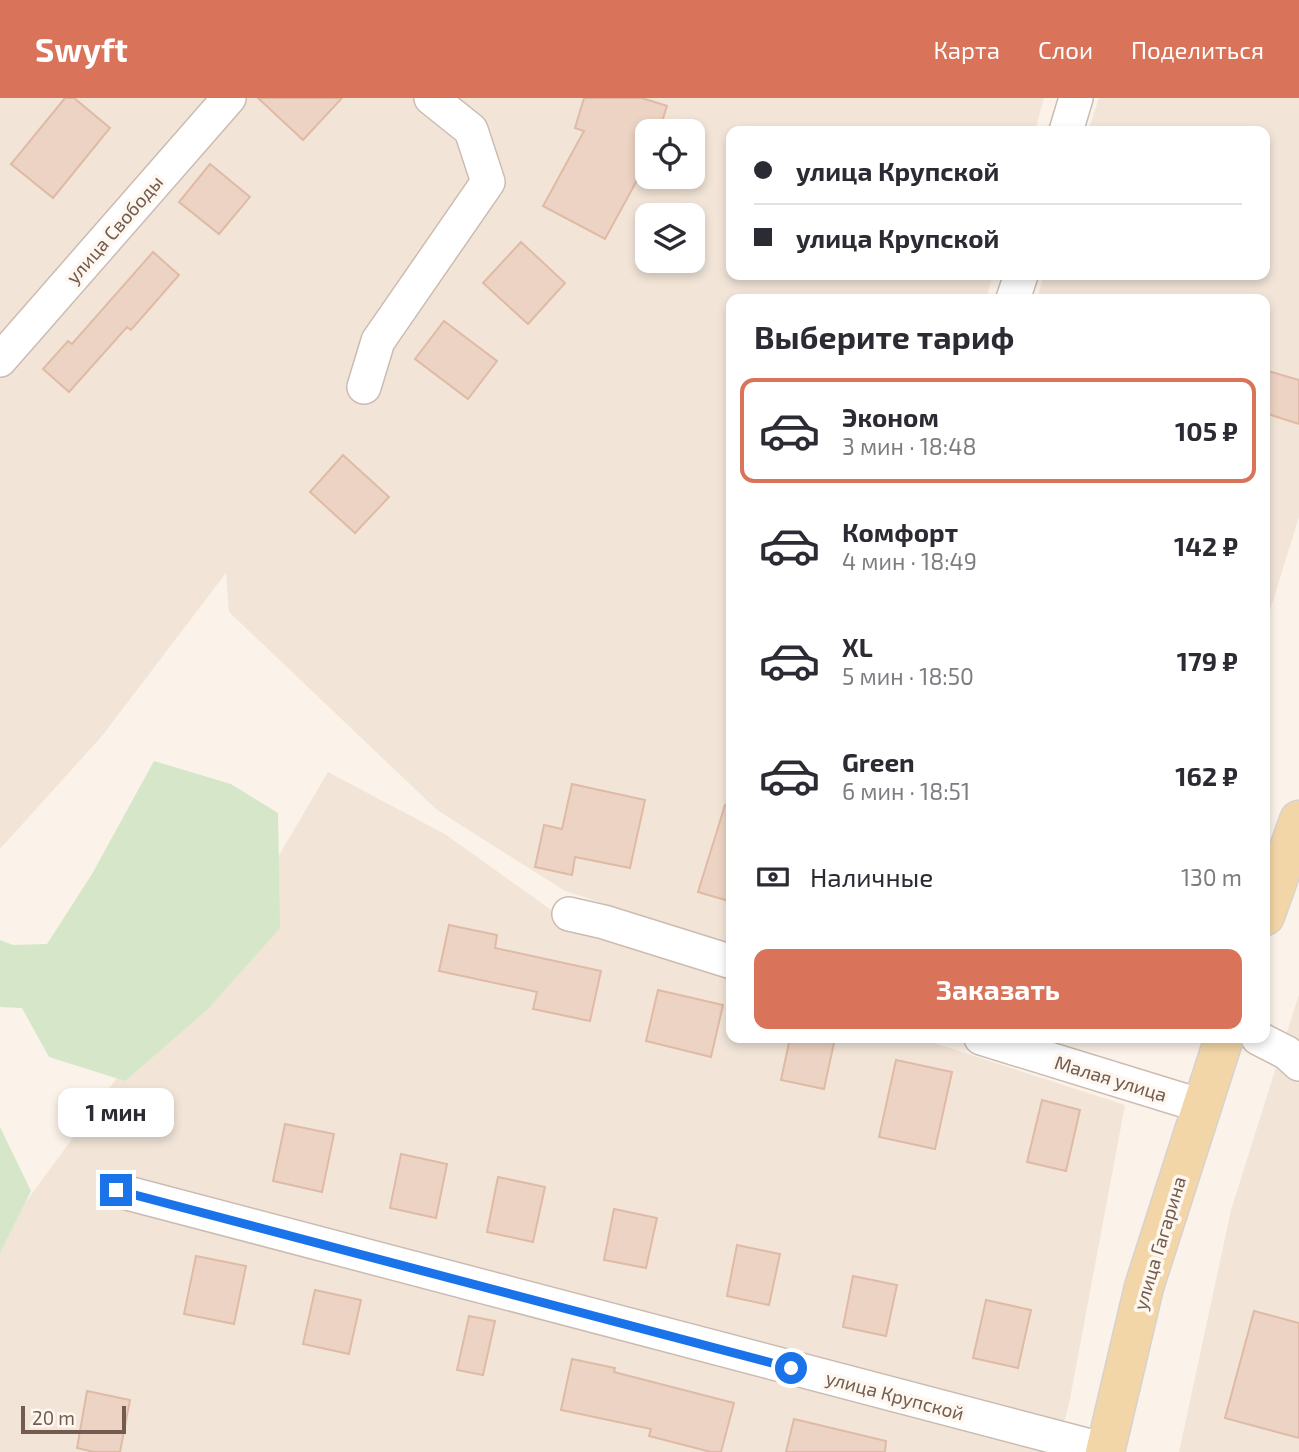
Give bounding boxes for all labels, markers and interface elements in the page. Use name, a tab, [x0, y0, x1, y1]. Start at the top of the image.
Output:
text: Swyft	[35, 29, 128, 69]
text: Карта	[933, 35, 1000, 64]
text: Слои	[1038, 35, 1093, 64]
text: Поделиться	[1131, 35, 1264, 64]
map controls	[635, 119, 705, 273]
button: locate	[635, 119, 705, 189]
text: улица Крупской	[796, 155, 999, 186]
street label: улица Свободы	[61, 170, 168, 288]
button: layers	[635, 203, 705, 273]
text: улица Крупской	[796, 222, 999, 253]
text: Выберите тариф	[754, 317, 1014, 355]
icon: car	[758, 399, 821, 462]
text: Эконом	[842, 401, 939, 432]
text: 105 ₽	[1175, 415, 1238, 446]
text: 3 мин · 18:48	[842, 432, 976, 460]
icon: car	[758, 514, 821, 577]
text: Комфорт	[842, 516, 958, 547]
text: 142 ₽	[1174, 530, 1238, 561]
text: 4 мин · 18:49	[842, 547, 977, 575]
icon: car	[758, 629, 821, 692]
text: XL	[842, 631, 873, 662]
text: 179 ₽	[1177, 645, 1238, 676]
text: 5 мин · 18:50	[842, 662, 974, 690]
icon: car	[758, 744, 821, 807]
text: Green	[842, 746, 915, 777]
text: 162 ₽	[1175, 760, 1238, 791]
text: 6 мин · 18:51	[842, 777, 970, 805]
icon: cash	[754, 858, 792, 896]
text: Наличные	[810, 861, 933, 892]
text: 130 m	[1181, 863, 1242, 891]
button: Заказать	[754, 949, 1242, 1029]
street label: Малая улица	[1052, 1050, 1170, 1107]
callout: 1 мин	[58, 1088, 174, 1138]
text: 1 мин	[86, 1098, 146, 1126]
street label: улица Гагарина	[1128, 1173, 1191, 1313]
route end	[100, 1174, 132, 1206]
route start	[775, 1352, 807, 1384]
street label: улица Крупской	[823, 1365, 967, 1425]
scale bar	[21, 1403, 126, 1435]
text: 20 m	[32, 1406, 75, 1429]

